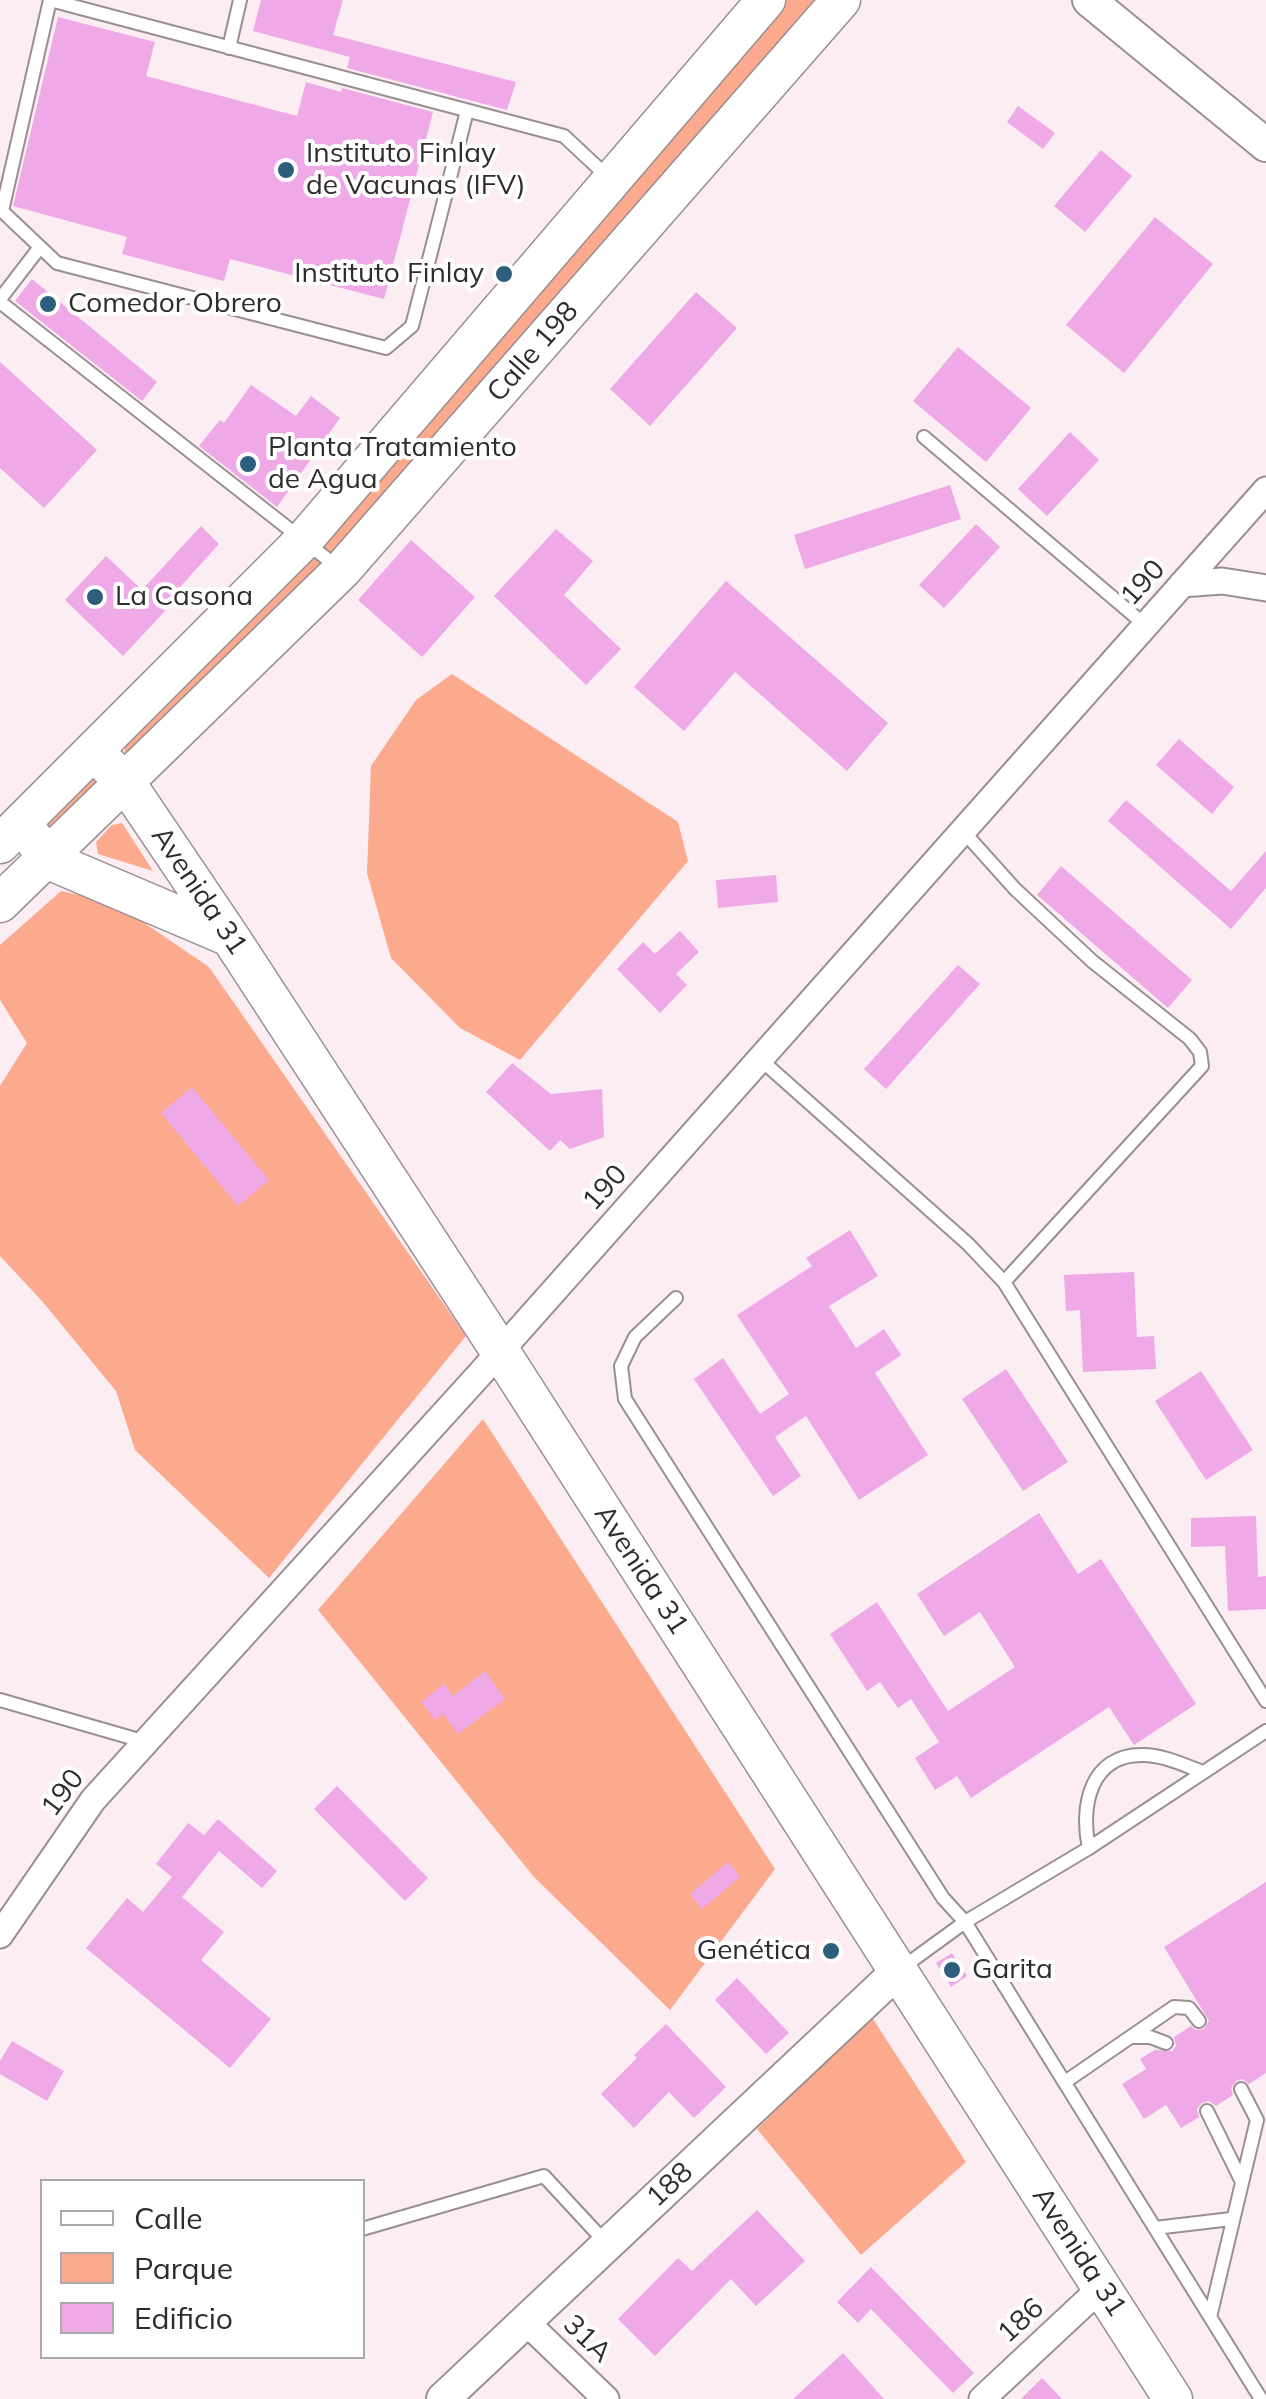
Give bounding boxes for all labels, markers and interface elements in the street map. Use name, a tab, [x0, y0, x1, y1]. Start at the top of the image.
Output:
place label: Instituto Finlay de Vacunas (IFV)	[306, 137, 526, 203]
marker: Instituto Finlay de Vacunas (IFV)	[275, 159, 297, 181]
place label: Instituto Finlay	[294, 257, 484, 291]
marker: Instituto Finlay	[493, 263, 515, 285]
place label: Comedor Obrero	[68, 287, 282, 321]
marker: Comedor Obrero	[37, 293, 59, 315]
street label: Calle 198	[480, 295, 586, 409]
place label: Planta Tratamiento de Agua	[268, 431, 517, 497]
marker: Planta Tratamiento de Agua	[237, 453, 259, 475]
street label: 190	[1114, 553, 1172, 613]
place label: La Casona	[115, 580, 253, 614]
marker: La Casona	[84, 586, 106, 608]
street label: Avenida 31	[144, 821, 254, 961]
street label: 190	[576, 1158, 634, 1218]
street label: Avenida 31	[587, 1499, 695, 1641]
street label: 190	[34, 1763, 92, 1823]
place label: Genética	[697, 1934, 811, 1968]
marker: Genética	[820, 1940, 842, 1962]
place label: Garita	[972, 1953, 1053, 1987]
marker: Garita	[941, 1959, 963, 1981]
street label: 188	[640, 2156, 700, 2214]
legend	[40, 2179, 365, 2359]
street label: Avenida 31	[1025, 2181, 1133, 2323]
text: Calle	[134, 2199, 203, 2237]
text: Parque	[134, 2249, 233, 2287]
street label: 186	[991, 2292, 1051, 2350]
text: Edificio	[134, 2299, 233, 2337]
street label: 31A	[556, 2308, 618, 2370]

